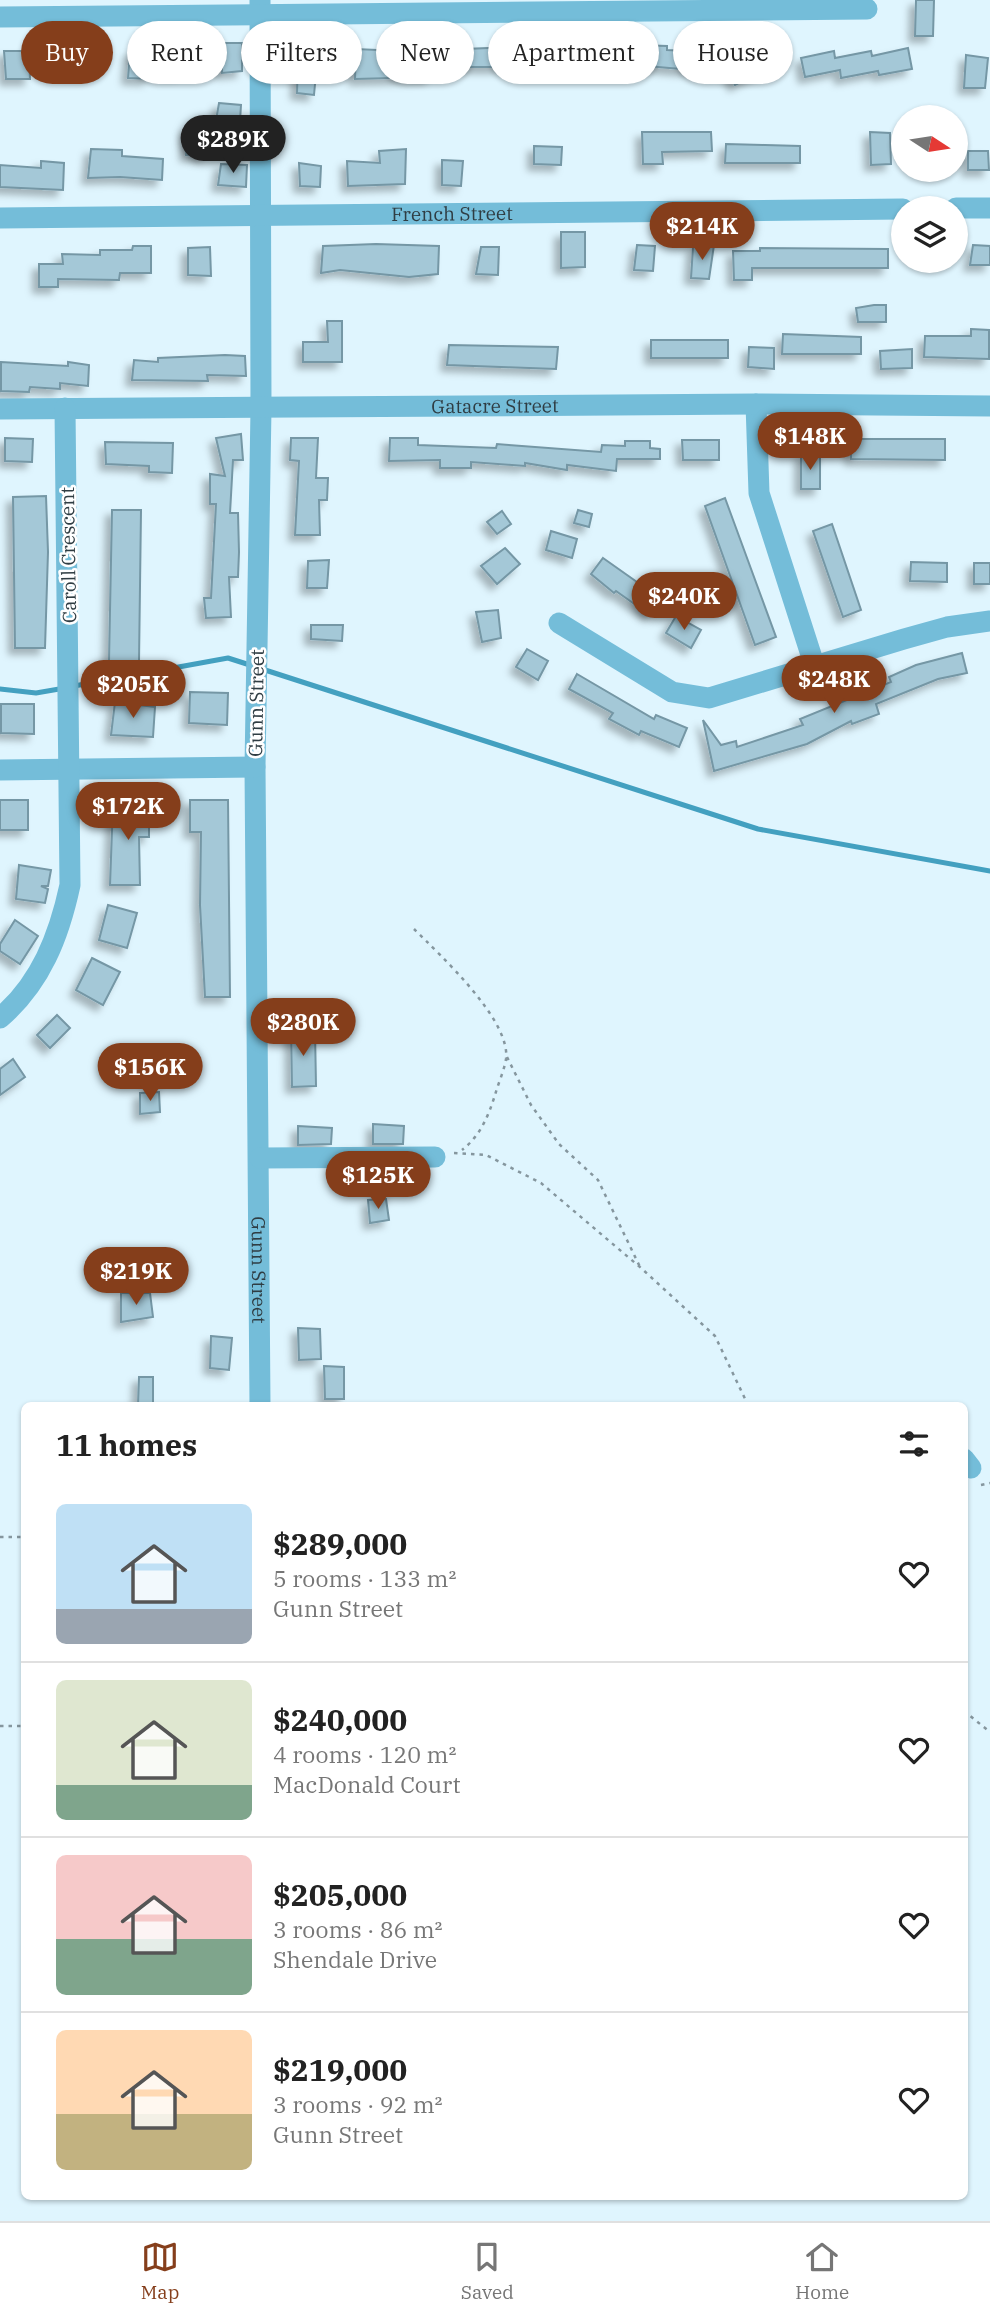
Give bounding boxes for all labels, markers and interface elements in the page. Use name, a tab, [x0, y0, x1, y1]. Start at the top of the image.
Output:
chip: Buy	[21, 21, 113, 84]
chip: Rent	[127, 21, 227, 84]
chip: Filters	[241, 21, 362, 84]
chip: New	[376, 21, 474, 84]
chip: Apartment	[488, 21, 659, 84]
chip: House	[673, 21, 793, 84]
north arrow	[891, 105, 968, 182]
map controls	[891, 105, 968, 273]
pin: $289K	[184, 116, 282, 175]
text: $289K	[197, 123, 269, 153]
button: layers	[891, 196, 968, 273]
street label: French Street	[391, 201, 513, 226]
pin: $214K	[653, 202, 751, 262]
text: $214K	[666, 210, 738, 240]
street label: Gatacre Street	[431, 393, 559, 418]
pin: $148K	[761, 412, 859, 472]
text: $148K	[774, 420, 846, 450]
street label: Caroll Crescent	[55, 487, 81, 623]
pin: $240K	[635, 572, 733, 632]
text: $240K	[648, 580, 720, 610]
street label: Gunn Street	[243, 649, 269, 757]
pin: $248K	[785, 656, 883, 715]
pin: $205K	[84, 660, 182, 720]
text: $248K	[798, 663, 870, 693]
text: $205K	[97, 668, 169, 698]
pin: $172K	[79, 782, 177, 842]
text: $172K	[92, 790, 164, 820]
pin: $280K	[254, 998, 352, 1058]
text: $280K	[267, 1006, 339, 1036]
pin: $156K	[101, 1044, 199, 1103]
text: $156K	[114, 1051, 186, 1081]
pin: $125K	[329, 1152, 427, 1211]
text: $125K	[342, 1159, 414, 1189]
street label: Gunn Street	[247, 1216, 271, 1324]
pin: $219K	[87, 1248, 185, 1307]
text: $219K	[100, 1255, 172, 1285]
text: 11 homes	[56, 1425, 197, 1464]
icon: filters	[895, 1425, 933, 1463]
text: $289,000	[273, 1524, 407, 1563]
icon: home	[112, 1532, 196, 1616]
icon: heart	[895, 1555, 933, 1593]
text: 5 rooms · 133 m²	[273, 1563, 456, 1593]
text: Gunn Street	[273, 1593, 403, 1623]
text: $240,000	[273, 1700, 407, 1739]
icon: home	[112, 1708, 196, 1792]
icon: heart	[895, 1731, 933, 1769]
text: 4 rooms · 120 m²	[273, 1739, 456, 1769]
text: MacDonald Court	[273, 1769, 461, 1799]
text: $205,000	[273, 1875, 407, 1914]
icon: home	[112, 1883, 196, 1967]
icon: heart	[895, 1906, 933, 1944]
text: 3 rooms · 86 m²	[273, 1914, 443, 1944]
text: Shendale Drive	[273, 1944, 437, 1974]
text: $219,000	[273, 2050, 407, 2089]
icon: home	[112, 2058, 196, 2142]
icon: heart	[895, 2081, 933, 2119]
text: 3 rooms · 92 m²	[273, 2089, 443, 2119]
text: Gunn Street	[273, 2119, 403, 2149]
tab: Map	[141, 2238, 179, 2304]
tab: Saved	[461, 2238, 514, 2304]
tab: Home	[795, 2238, 849, 2304]

